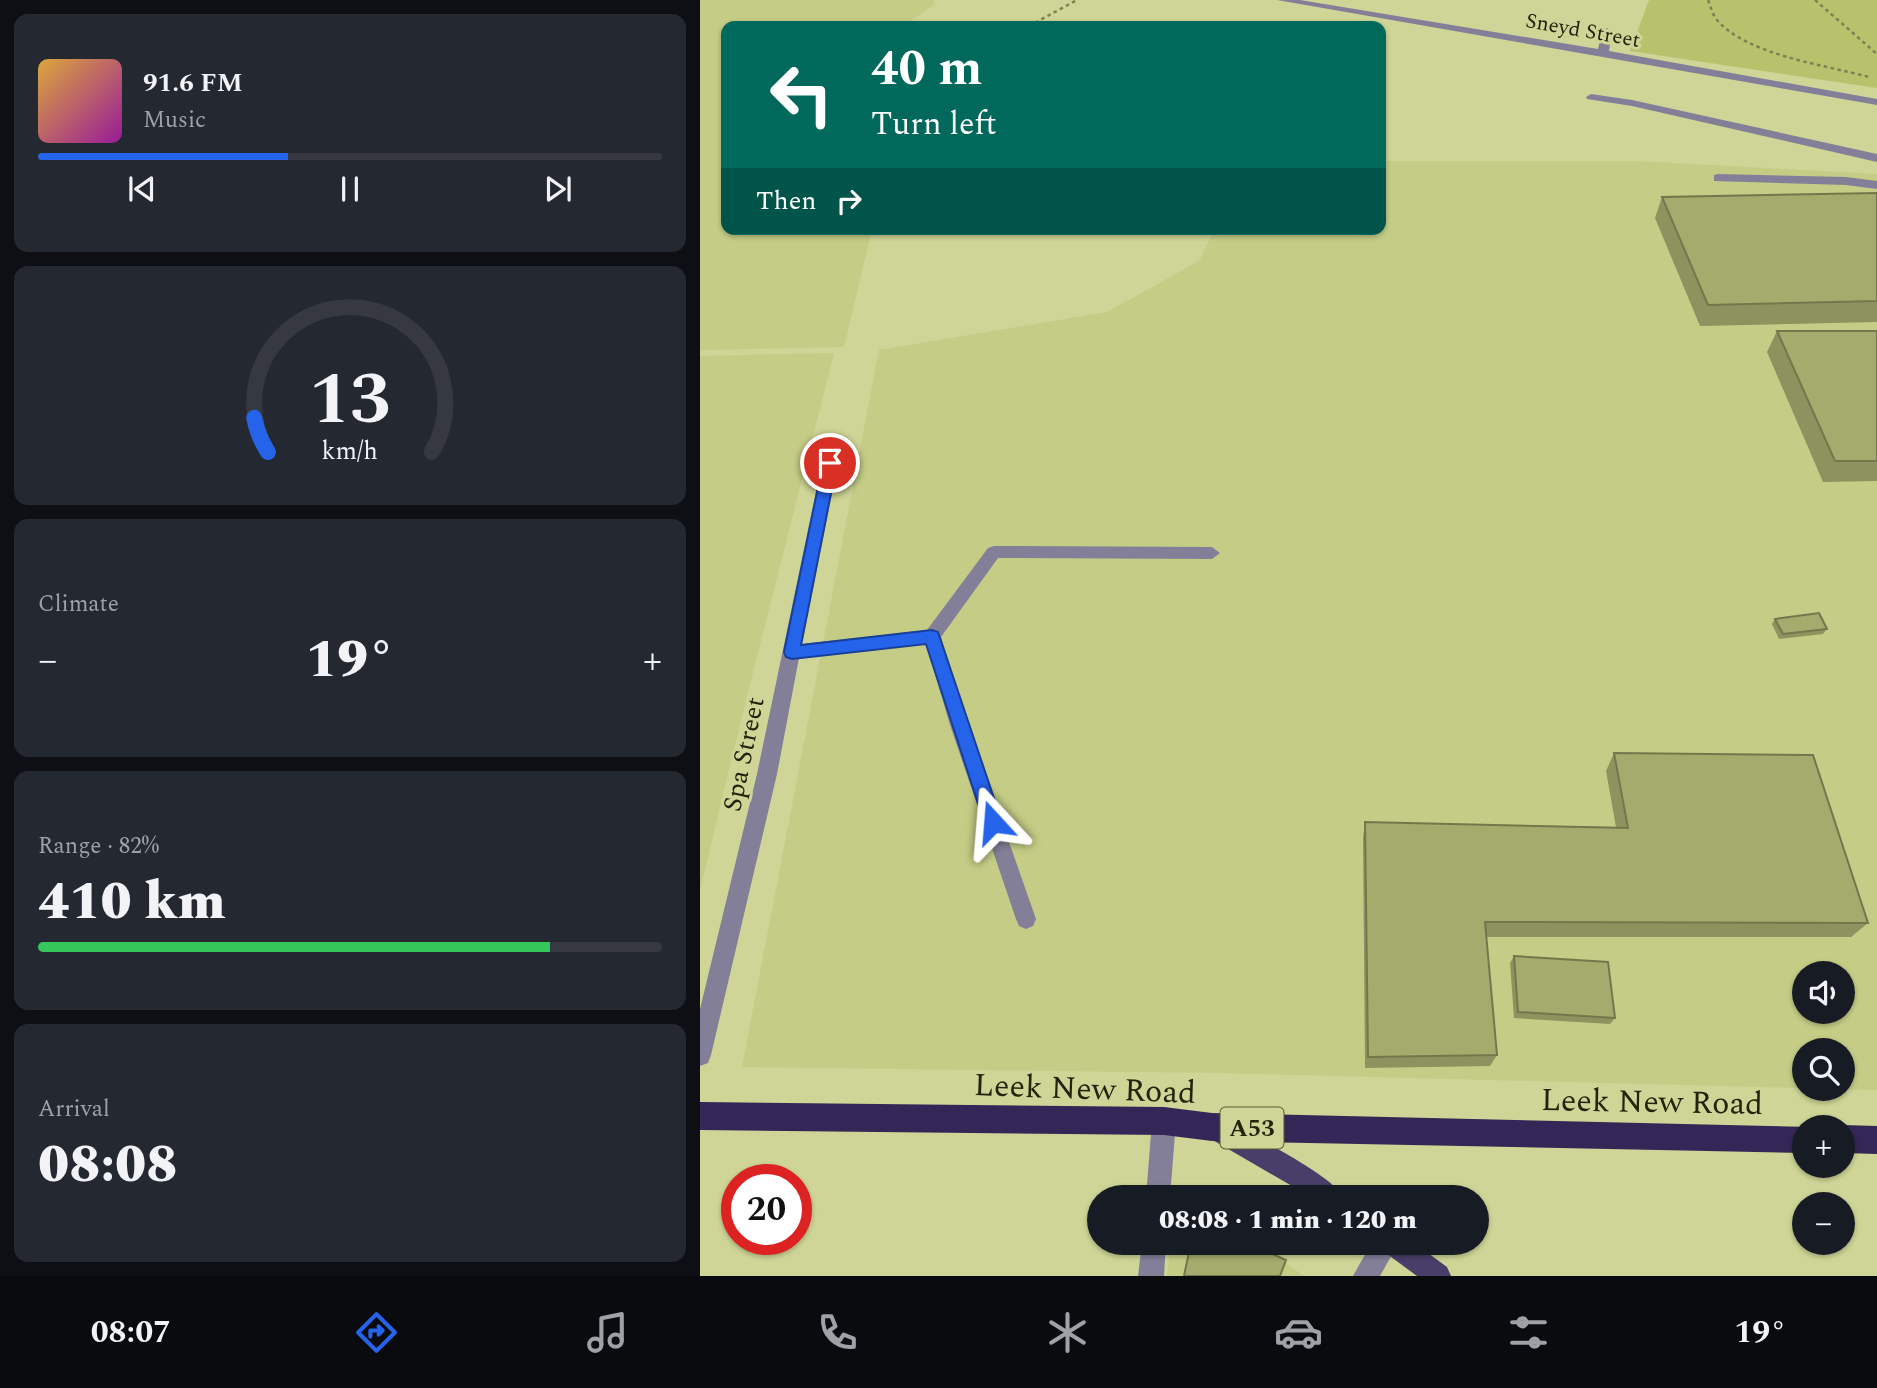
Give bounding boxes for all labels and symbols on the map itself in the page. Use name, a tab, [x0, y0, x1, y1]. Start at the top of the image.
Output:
street label: Sneyd Street	[1523, 5, 1643, 57]
pin	[800, 433, 860, 493]
street label: Spa Street	[712, 693, 776, 815]
position arrow	[956, 785, 1030, 859]
street label: Leek New Road	[973, 1061, 1197, 1118]
street label: Leek New Road	[1540, 1076, 1764, 1129]
road number: A53	[1220, 1108, 1284, 1148]
speed limit sign: 20	[721, 1164, 812, 1255]

